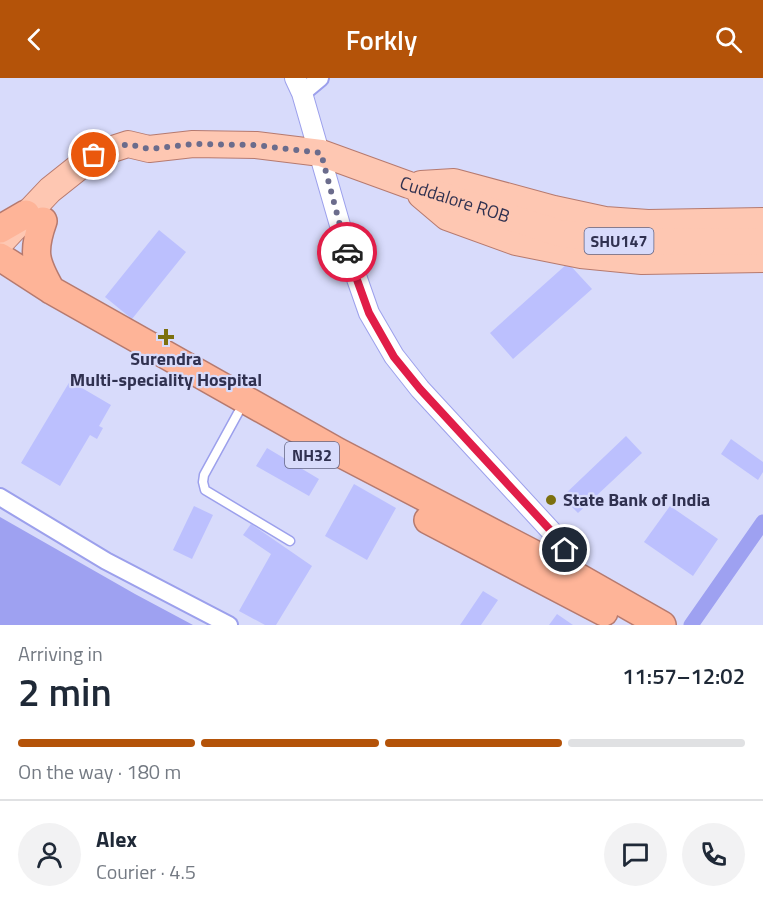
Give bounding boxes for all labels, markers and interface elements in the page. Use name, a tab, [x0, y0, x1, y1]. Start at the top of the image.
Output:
text: Forkly	[346, 19, 417, 60]
icon: back	[18, 23, 51, 56]
icon: search	[712, 23, 745, 56]
pin	[68, 129, 119, 180]
icon: bag	[77, 138, 110, 171]
street label: Cuddalore ROB	[396, 169, 514, 229]
courier	[317, 222, 377, 282]
road number: SHU147	[584, 228, 654, 254]
icon: car	[331, 236, 364, 269]
marker: Surendra Multi-speciality Hospital	[157, 328, 175, 346]
place label: Surendra Multi-speciality Hospital	[70, 345, 262, 393]
road number: NH32	[285, 442, 339, 468]
place label: State Bank of India	[563, 486, 710, 513]
marker: State Bank of India	[544, 493, 558, 507]
pin	[539, 524, 590, 575]
icon: home	[548, 533, 581, 566]
text: Arriving in	[18, 638, 103, 669]
text: 11:57–12:02	[622, 659, 745, 693]
text: 2 min	[18, 662, 112, 721]
text: On the way · 180 m	[18, 756, 181, 787]
text: Alex	[96, 822, 137, 856]
button: person	[18, 823, 81, 886]
button: chat	[604, 823, 667, 886]
button: phone	[682, 823, 745, 886]
text: Courier · 4.5	[96, 856, 196, 887]

